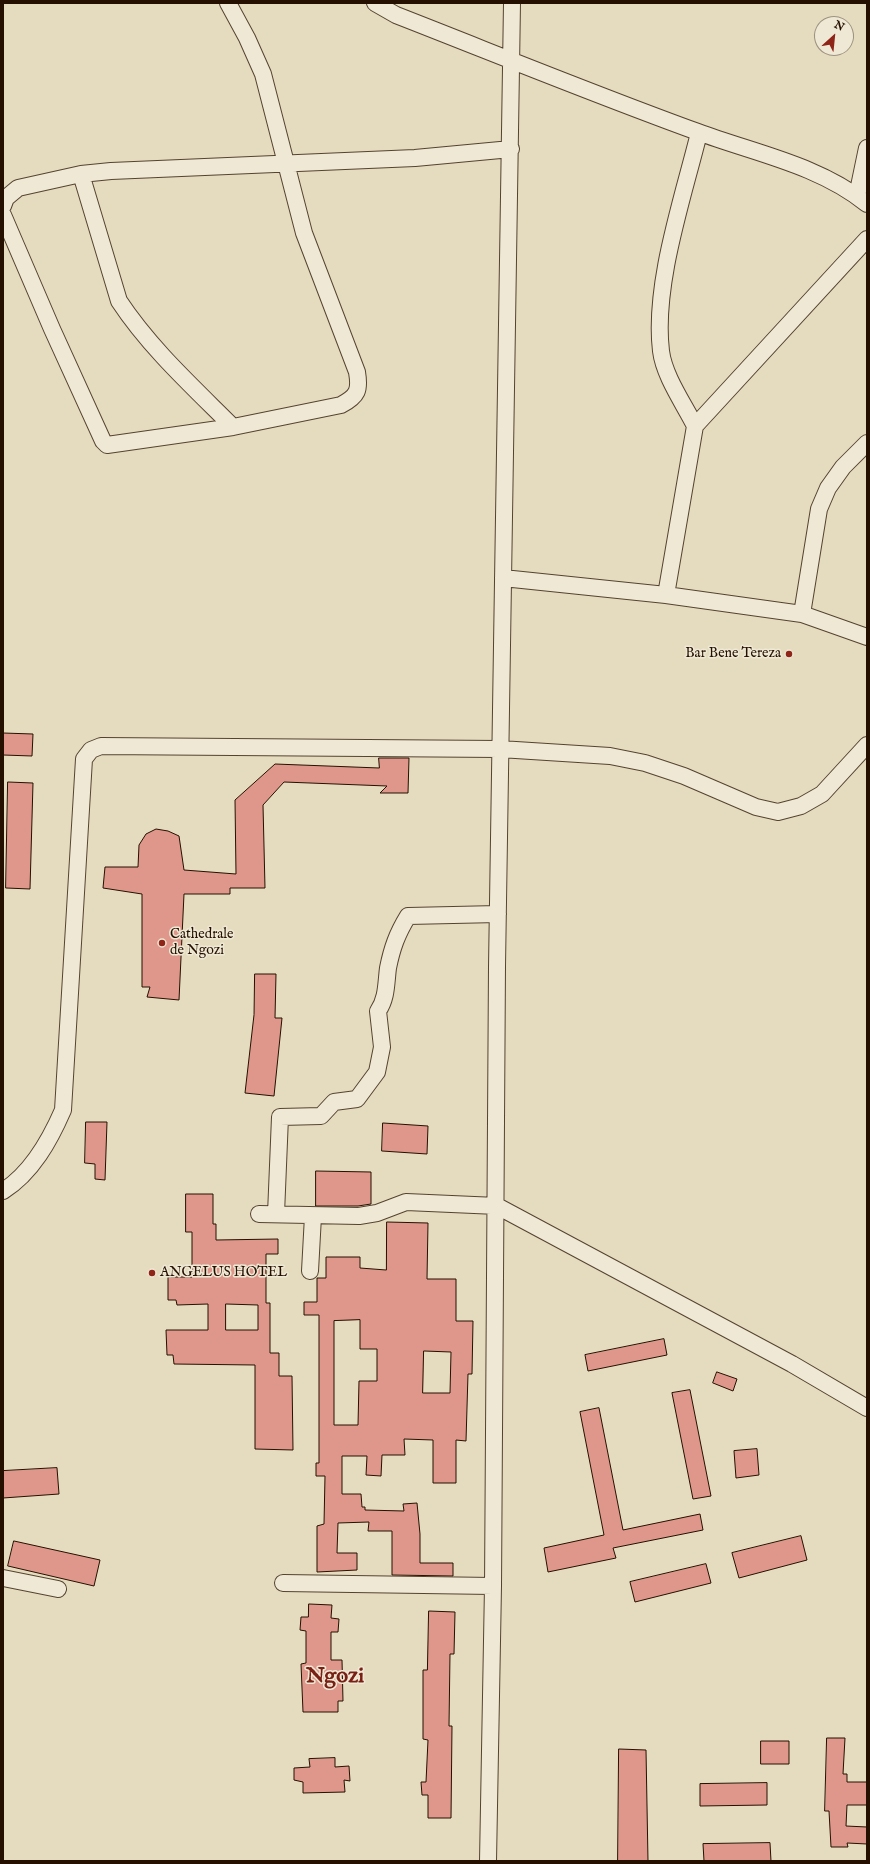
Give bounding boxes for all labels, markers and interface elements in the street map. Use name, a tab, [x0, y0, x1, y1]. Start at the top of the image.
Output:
north arrow	[814, 16, 854, 56]
text: N	[832, 18, 846, 35]
place label: Bar Bene Tereza	[685, 646, 781, 662]
marker: Bar Bene Tereza	[784, 649, 794, 659]
place label: Cathedrale de Ngozi	[170, 927, 234, 960]
marker: Cathedrale de Ngozi	[157, 938, 167, 948]
place label: ANGELUS HOTEL	[160, 1265, 287, 1281]
marker: ANGELUS HOTEL	[147, 1268, 157, 1278]
district label: Ngozi	[306, 1664, 364, 1690]

